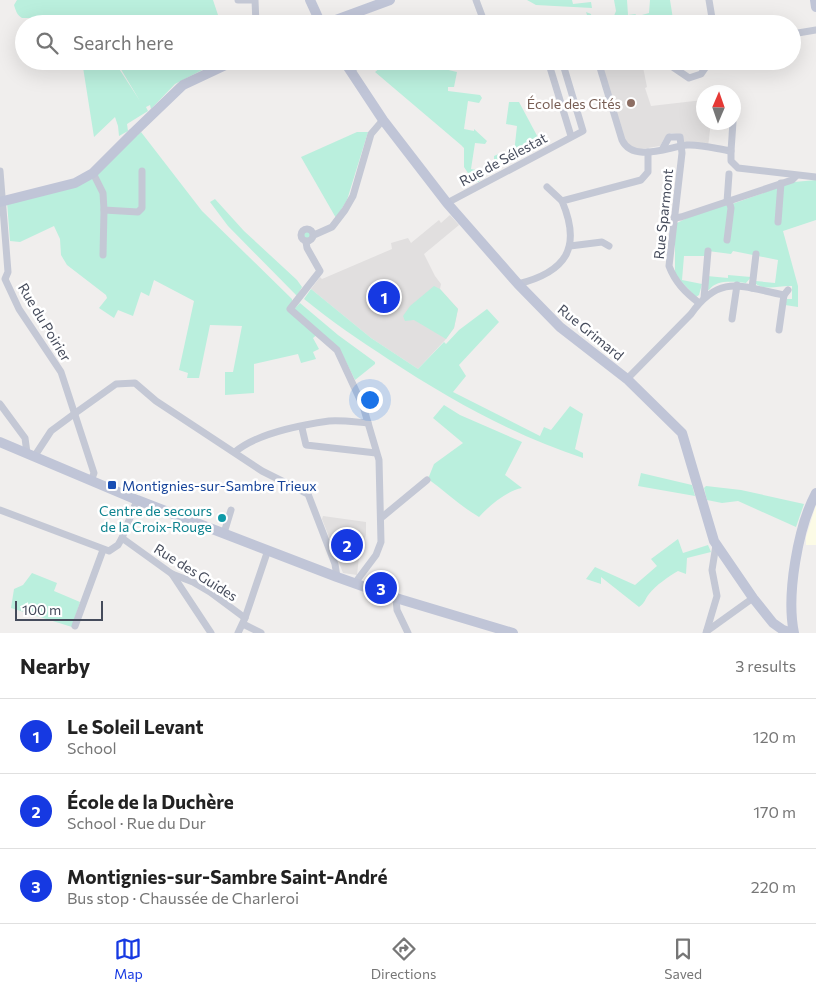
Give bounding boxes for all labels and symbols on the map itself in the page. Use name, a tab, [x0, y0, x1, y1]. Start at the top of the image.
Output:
north arrow	[696, 85, 741, 130]
place label: École des Cités	[527, 95, 621, 112]
marker: École des Cités	[625, 97, 637, 109]
street label: Rue de Sélestat	[456, 129, 550, 189]
street label: Rue Sparmont	[650, 168, 676, 260]
pin: 1	[368, 278, 400, 316]
street label: Rue du Poirier	[15, 280, 75, 365]
street label: Rue Grimard	[555, 300, 627, 364]
your location	[357, 387, 383, 413]
place label: Montignies-sur-Sambre Trieux	[122, 477, 317, 494]
marker: Montignies-sur-Sambre Trieux	[106, 479, 118, 491]
place label: Centre de secours de la Croix-Rouge	[99, 502, 212, 535]
marker: Centre de secours de la Croix-Rouge	[216, 512, 228, 524]
pin: 2	[331, 526, 363, 564]
street label: Rue des Guides	[151, 540, 241, 604]
pin: 3	[365, 569, 397, 607]
scale bar	[15, 598, 102, 621]

